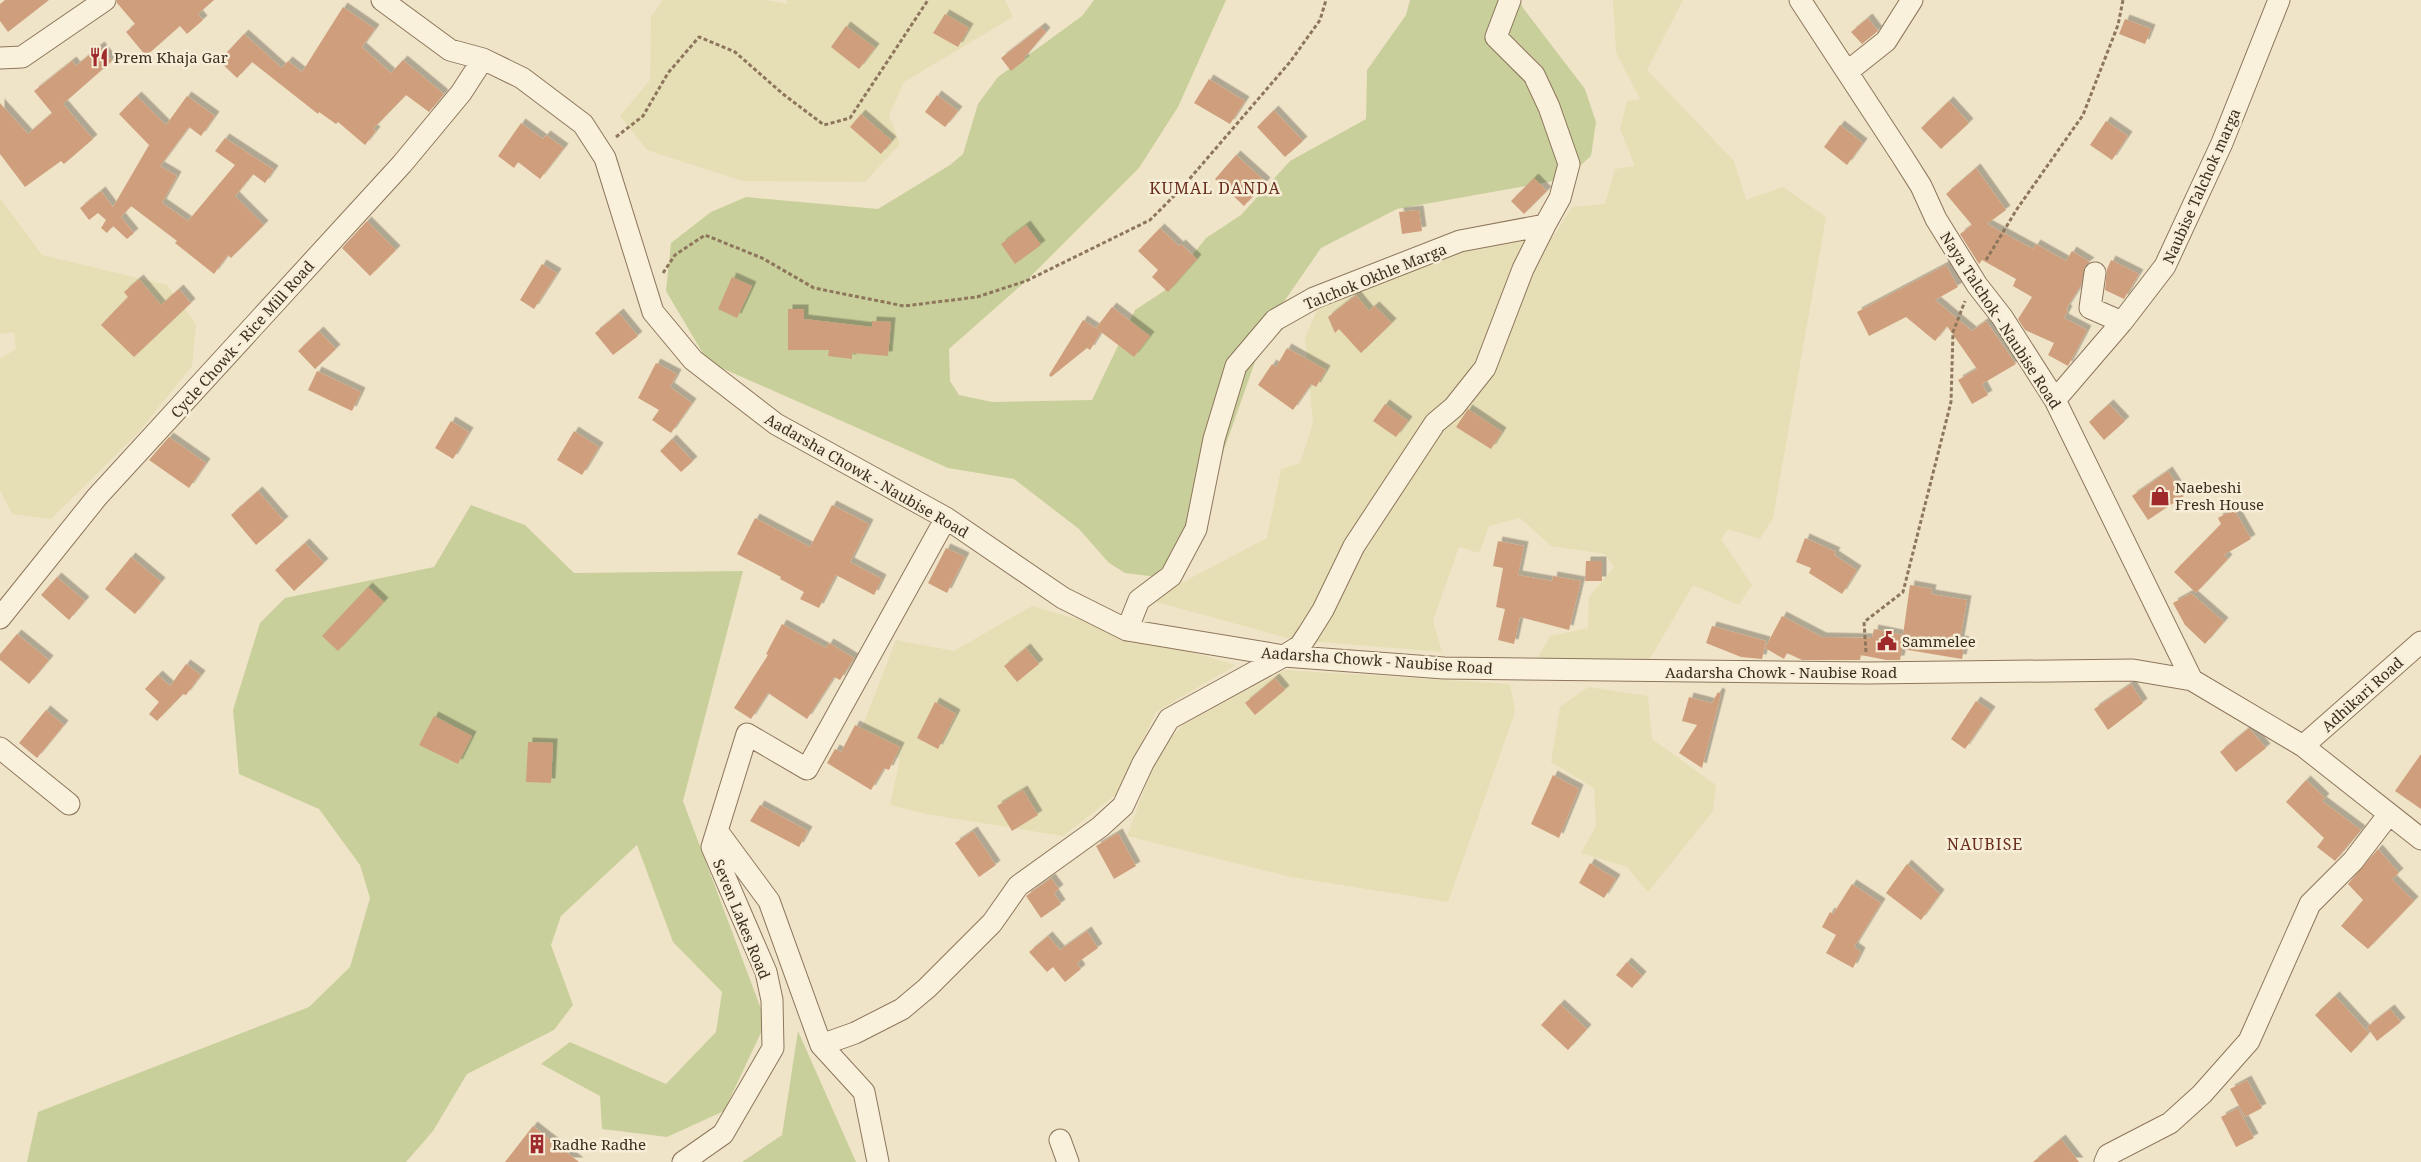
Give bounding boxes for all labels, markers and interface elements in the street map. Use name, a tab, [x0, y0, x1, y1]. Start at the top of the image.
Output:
restaurant icon: Prem Khaja Gar	[88, 46, 110, 68]
place label: Prem Khaja Gar	[114, 47, 228, 67]
street label: Naubise Talchok marga	[2158, 105, 2244, 267]
district label: KUMAL DANDA	[1149, 177, 1281, 199]
street label: Naya Talchok - Naubise Road	[1936, 228, 2066, 412]
street label: Talchok Okhle Marga	[1301, 238, 1449, 314]
street label: Cycle Chowk - Rice Mill Road	[166, 256, 318, 422]
street label: Aadarsha Chowk - Naubise Road	[761, 408, 973, 542]
place label: Naebeshi Fresh House	[2175, 477, 2264, 514]
shop icon: Naebeshi Fresh House	[2149, 485, 2171, 507]
public building icon: Sammelee	[1876, 630, 1898, 652]
place label: Sammelee	[1902, 631, 1976, 651]
street label: Aadarsha Chowk - Naubise Road	[1260, 642, 1494, 678]
street label: Adhikari Road	[2317, 652, 2407, 736]
street label: Aadarsha Chowk - Naubise Road	[1665, 662, 1897, 682]
district label: NAUBISE	[1947, 833, 2023, 855]
street label: Seven Lakes Road	[709, 856, 775, 982]
building icon: Radhe Radhe	[526, 1133, 548, 1155]
place label: Radhe Radhe	[552, 1134, 646, 1154]

